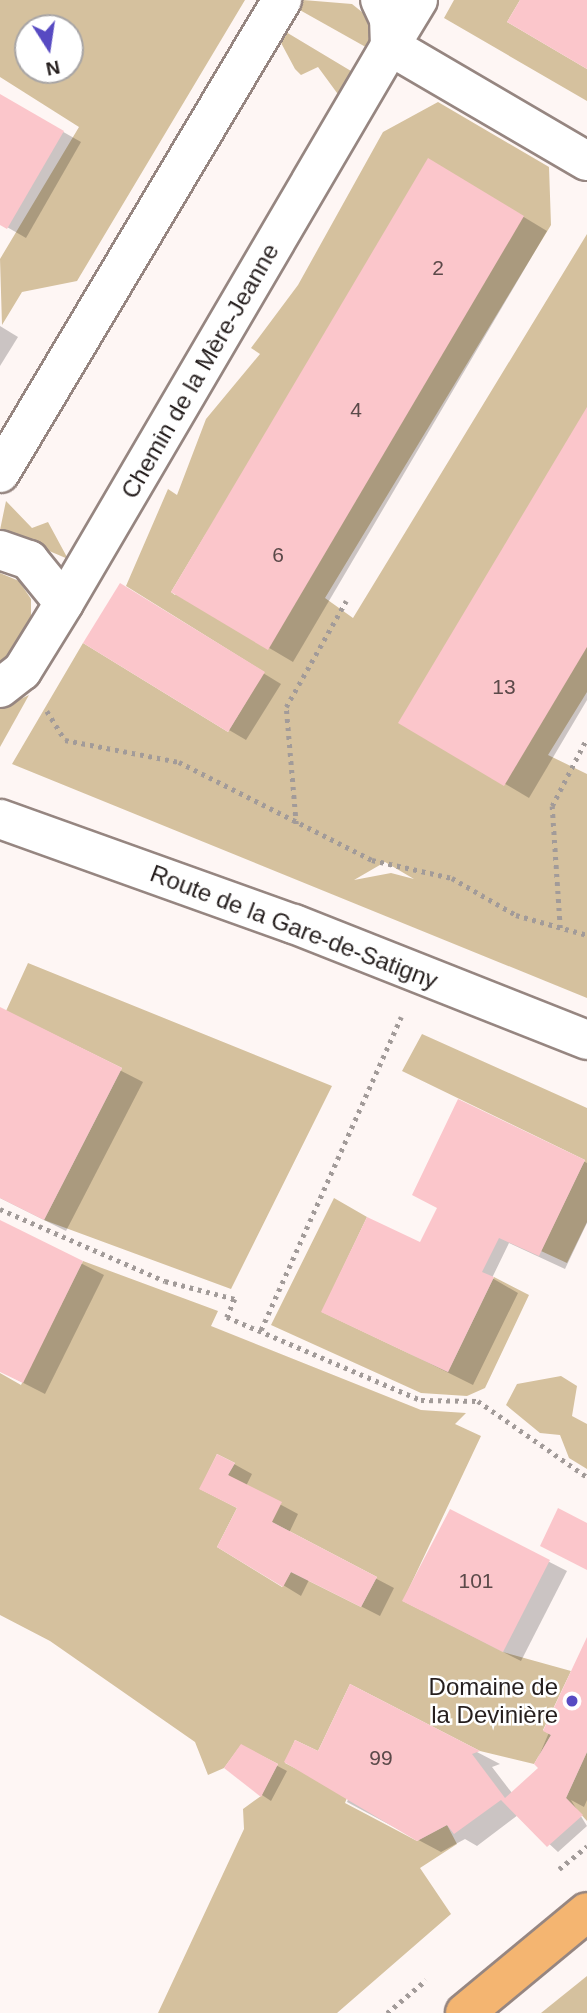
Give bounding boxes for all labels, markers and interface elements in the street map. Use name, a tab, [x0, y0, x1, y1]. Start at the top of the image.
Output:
north arrow	[14, 14, 84, 84]
text: N	[44, 56, 62, 80]
street label: Chemin de la Mère-Jeanne	[115, 238, 285, 504]
house number: 2	[432, 255, 444, 281]
house number: 4	[350, 397, 362, 423]
house number: 6	[272, 542, 284, 568]
house number: 13	[492, 674, 516, 700]
street label: Route de la Gare-de-Satigny	[146, 859, 442, 995]
house number: 101	[458, 1568, 494, 1594]
place label: Domaine de la Devinière	[429, 1673, 558, 1729]
marker: Domaine de la Devinière	[564, 1693, 580, 1709]
house number: 99	[369, 1745, 393, 1771]

